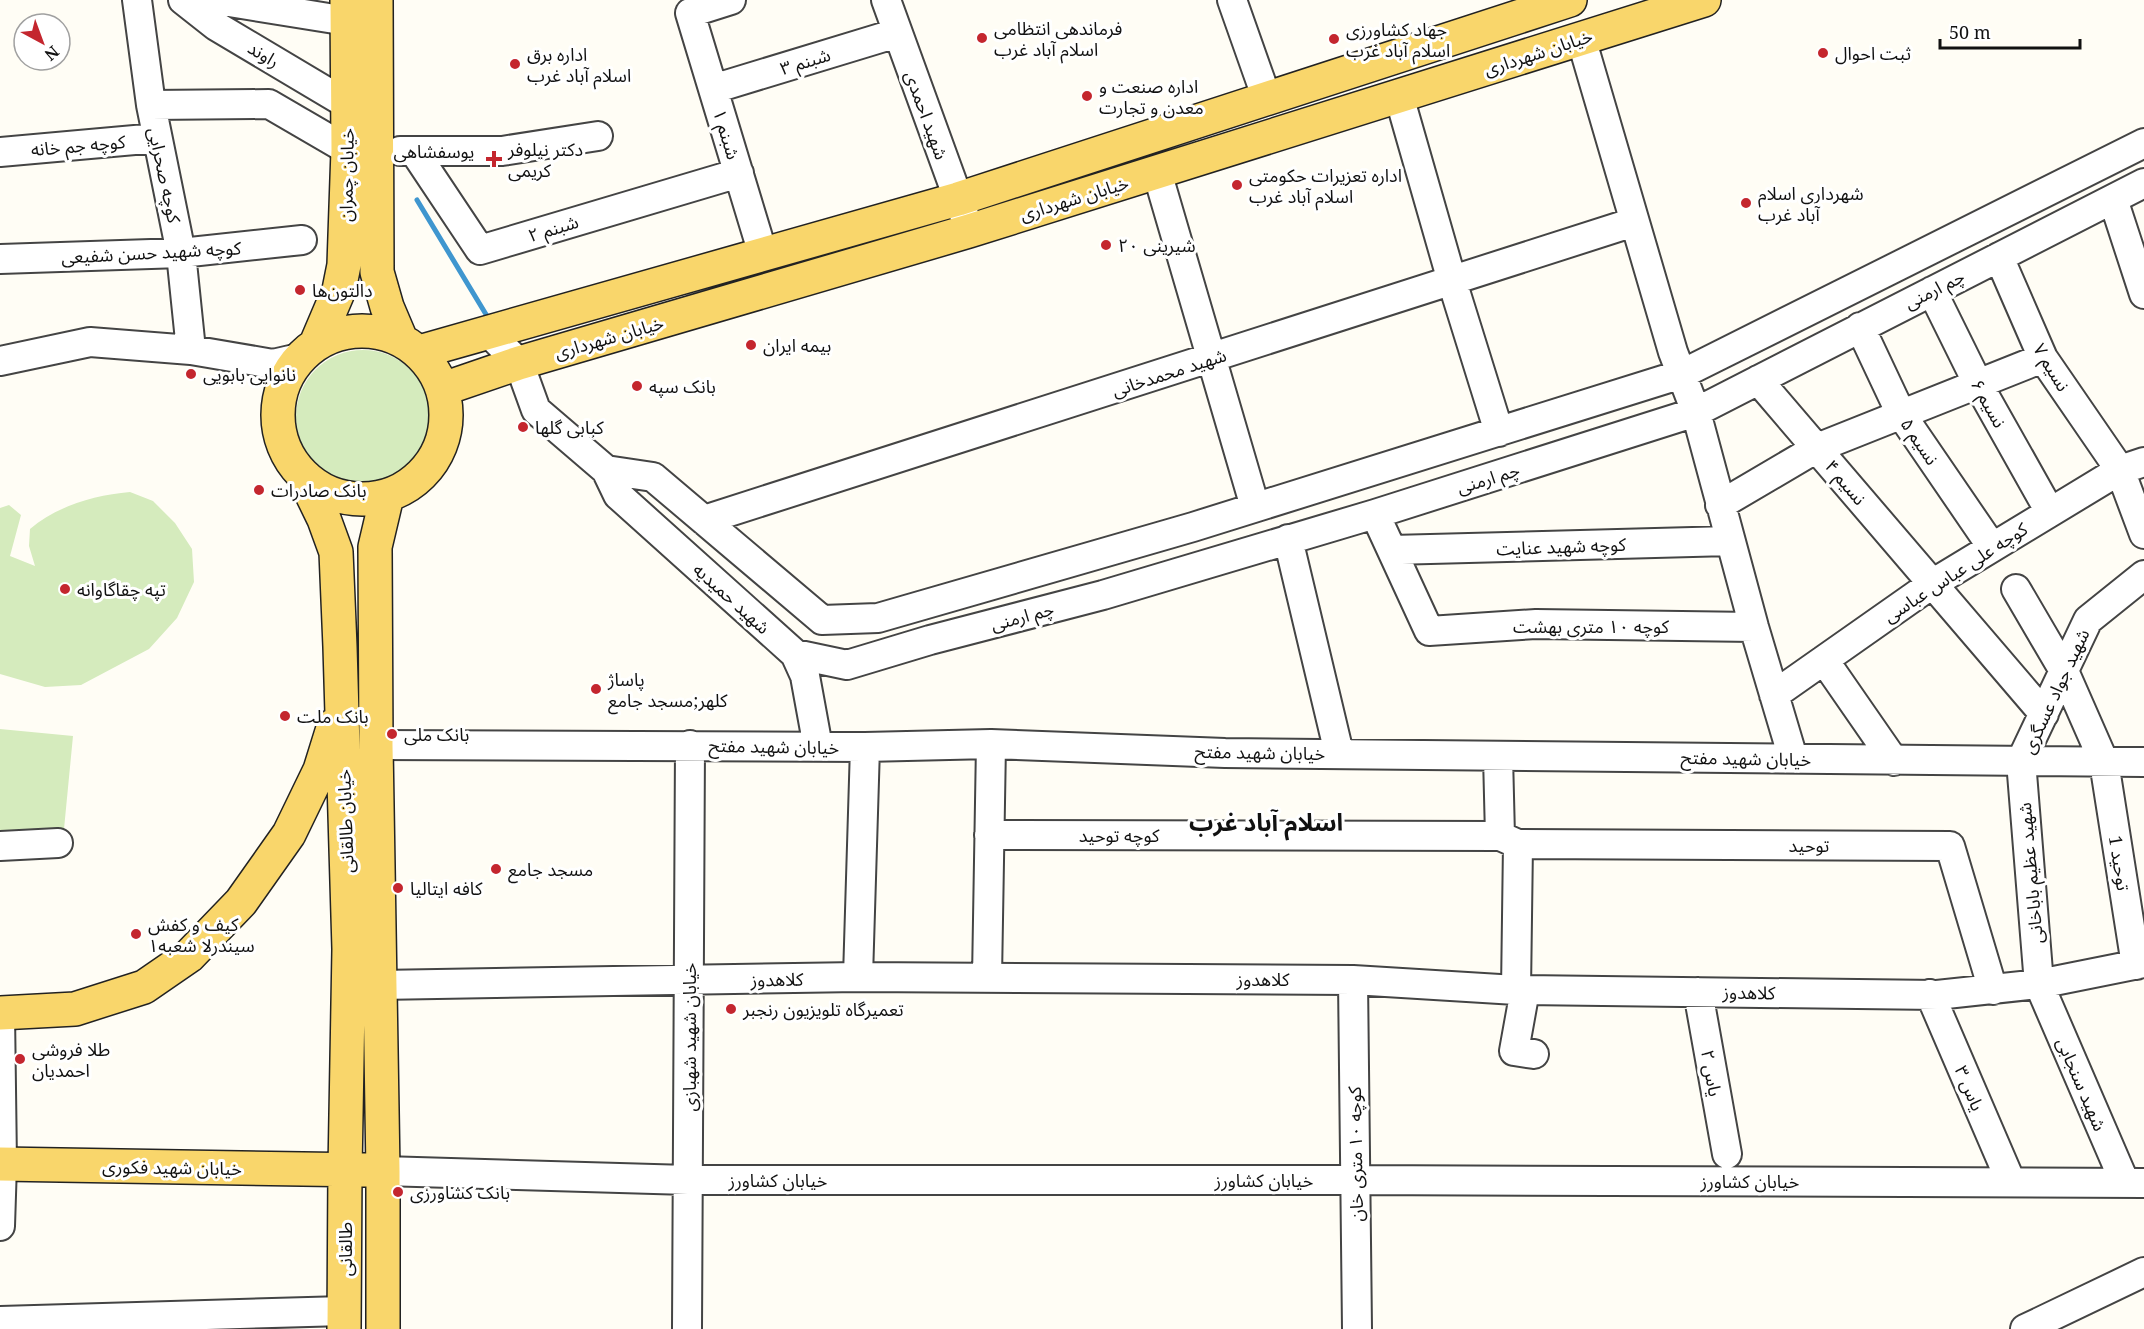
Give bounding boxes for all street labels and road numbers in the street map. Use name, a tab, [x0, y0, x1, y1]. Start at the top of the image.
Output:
street label: خیابان شهرداری	[1481, 23, 1595, 81]
street label: راوند	[244, 35, 284, 73]
street label: شبنم ۳	[777, 42, 834, 82]
street label: شهید احمدی	[900, 67, 954, 163]
street label: شبنم ۱	[706, 106, 746, 163]
street label: کوچه صحرایی	[143, 125, 187, 226]
street label: خیابان چمران	[333, 128, 359, 222]
street label: کوچه جم خانه	[30, 129, 127, 163]
street label: یوسفشاهی	[393, 139, 475, 163]
street label: خیابان شهرداری	[1017, 170, 1131, 226]
street label: شبنم ۲	[525, 209, 582, 249]
street label: کوچه شهید حسن شفیعی	[60, 235, 242, 269]
street label: چم ارمنی	[1900, 264, 1969, 316]
street label: خیابان شهرداری	[552, 310, 666, 364]
street label: نسیم ۷	[2027, 339, 2076, 396]
street label: شهید محمدخانی	[1109, 342, 1229, 402]
street label: نسیم ۶	[1964, 374, 2012, 433]
street label: نسیم ۵	[1894, 413, 1944, 470]
street label: نسیم ۴	[1819, 454, 1872, 511]
street label: چم ارمنی	[1454, 457, 1523, 501]
street label: کوچه علی عباس عباسی	[1878, 516, 2032, 628]
street label: کوچه شهید عنایت	[1496, 532, 1627, 560]
street label: شهید حمیدیه	[688, 557, 776, 639]
street label: چم ارمنی	[988, 596, 1057, 638]
street label: کوچه ۱۰ متری بهشت	[1513, 614, 1669, 638]
street label: شهید جواد عسگری	[2016, 625, 2094, 757]
street label: خیابان شهید مفتح	[708, 733, 840, 761]
street label: خیابان شهید مفتح	[1194, 739, 1326, 767]
street label: خیابان شهید مفتح	[1680, 745, 1812, 773]
street label: خیابان طالقانی	[331, 769, 359, 873]
street label: شهید عظیم باباخانی	[2012, 801, 2050, 945]
street label: کوچه توحید	[1079, 823, 1160, 847]
street label: توحید	[1789, 833, 1829, 857]
street label: توحید 1	[2104, 834, 2136, 892]
street label: خیابان شهید شهبازی	[677, 963, 701, 1111]
street label: کلاهدوز	[749, 967, 804, 991]
street label: کلاهدوز	[1236, 967, 1290, 991]
street label: کلاهدوز	[1721, 980, 1776, 1004]
street label: شهید سنجابی	[2052, 1034, 2112, 1134]
street label: یاس ۲	[1696, 1048, 1728, 1098]
street label: یاس ۳	[1950, 1062, 1990, 1114]
street label: کوچه ۱۰ متری خان	[1342, 1086, 1368, 1222]
street label: خیابان شهید فکوری	[102, 1154, 242, 1180]
street label: خیابان کشاورز	[728, 1168, 827, 1192]
street label: خیابان کشاورز	[1214, 1168, 1313, 1192]
street label: خیابان کشاورز	[1700, 1169, 1799, 1193]
street label: طالقانی	[333, 1222, 357, 1276]

